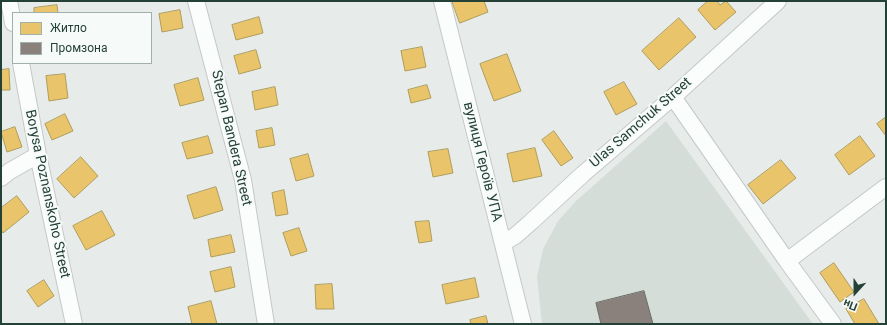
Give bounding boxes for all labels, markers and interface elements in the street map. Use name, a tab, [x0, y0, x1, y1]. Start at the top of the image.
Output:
legend	[12, 12, 152, 64]
text: Житло	[50, 21, 87, 35]
text: Промзона	[50, 41, 107, 55]
street label: Stepan Bandera Street	[207, 68, 255, 208]
street label: Ulas Samchuk Street	[587, 74, 695, 172]
street label: вулиця Героїв УПА	[459, 100, 505, 224]
street label: Borysa Poznanskoho Street	[21, 108, 73, 280]
north arrow	[835, 273, 875, 313]
text: Пн	[842, 296, 859, 313]

